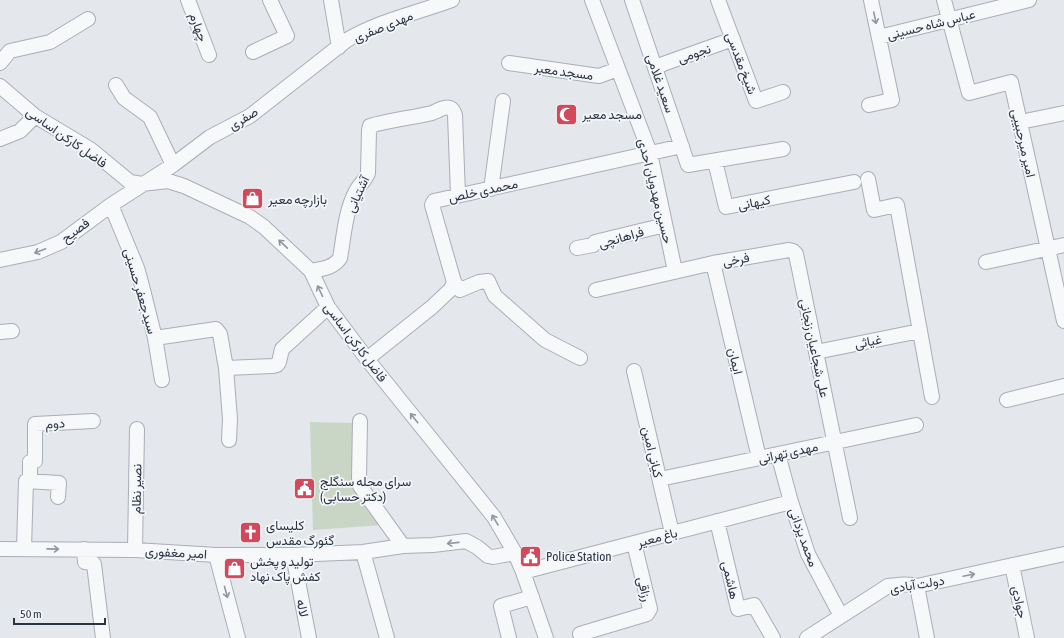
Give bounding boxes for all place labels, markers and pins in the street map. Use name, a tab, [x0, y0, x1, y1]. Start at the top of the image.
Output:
mosque icon: مسجد معیر	[553, 101, 579, 127]
place label: مسجد معیر	[581, 107, 642, 123]
shop icon: بازارچه معیر	[239, 186, 265, 212]
place label: بازارچه معیر	[267, 192, 327, 209]
place label: سرای محله سنگلج (دکتر حسابی)	[320, 474, 411, 505]
public building icon: سرای محله سنگلج (دکتر حسابی)	[291, 475, 317, 501]
place label: کلیسای گئورگ مقدس	[266, 518, 335, 549]
church icon: کلیسای گئورگ مقدس	[237, 519, 263, 545]
public building icon: Police Station	[518, 543, 544, 569]
place label: Police Station	[546, 549, 612, 564]
place label: تولید و پخش کفش پاک نهاد	[250, 554, 321, 586]
shop icon: تولید و پخش کفش پاک نهاد	[222, 555, 248, 581]

